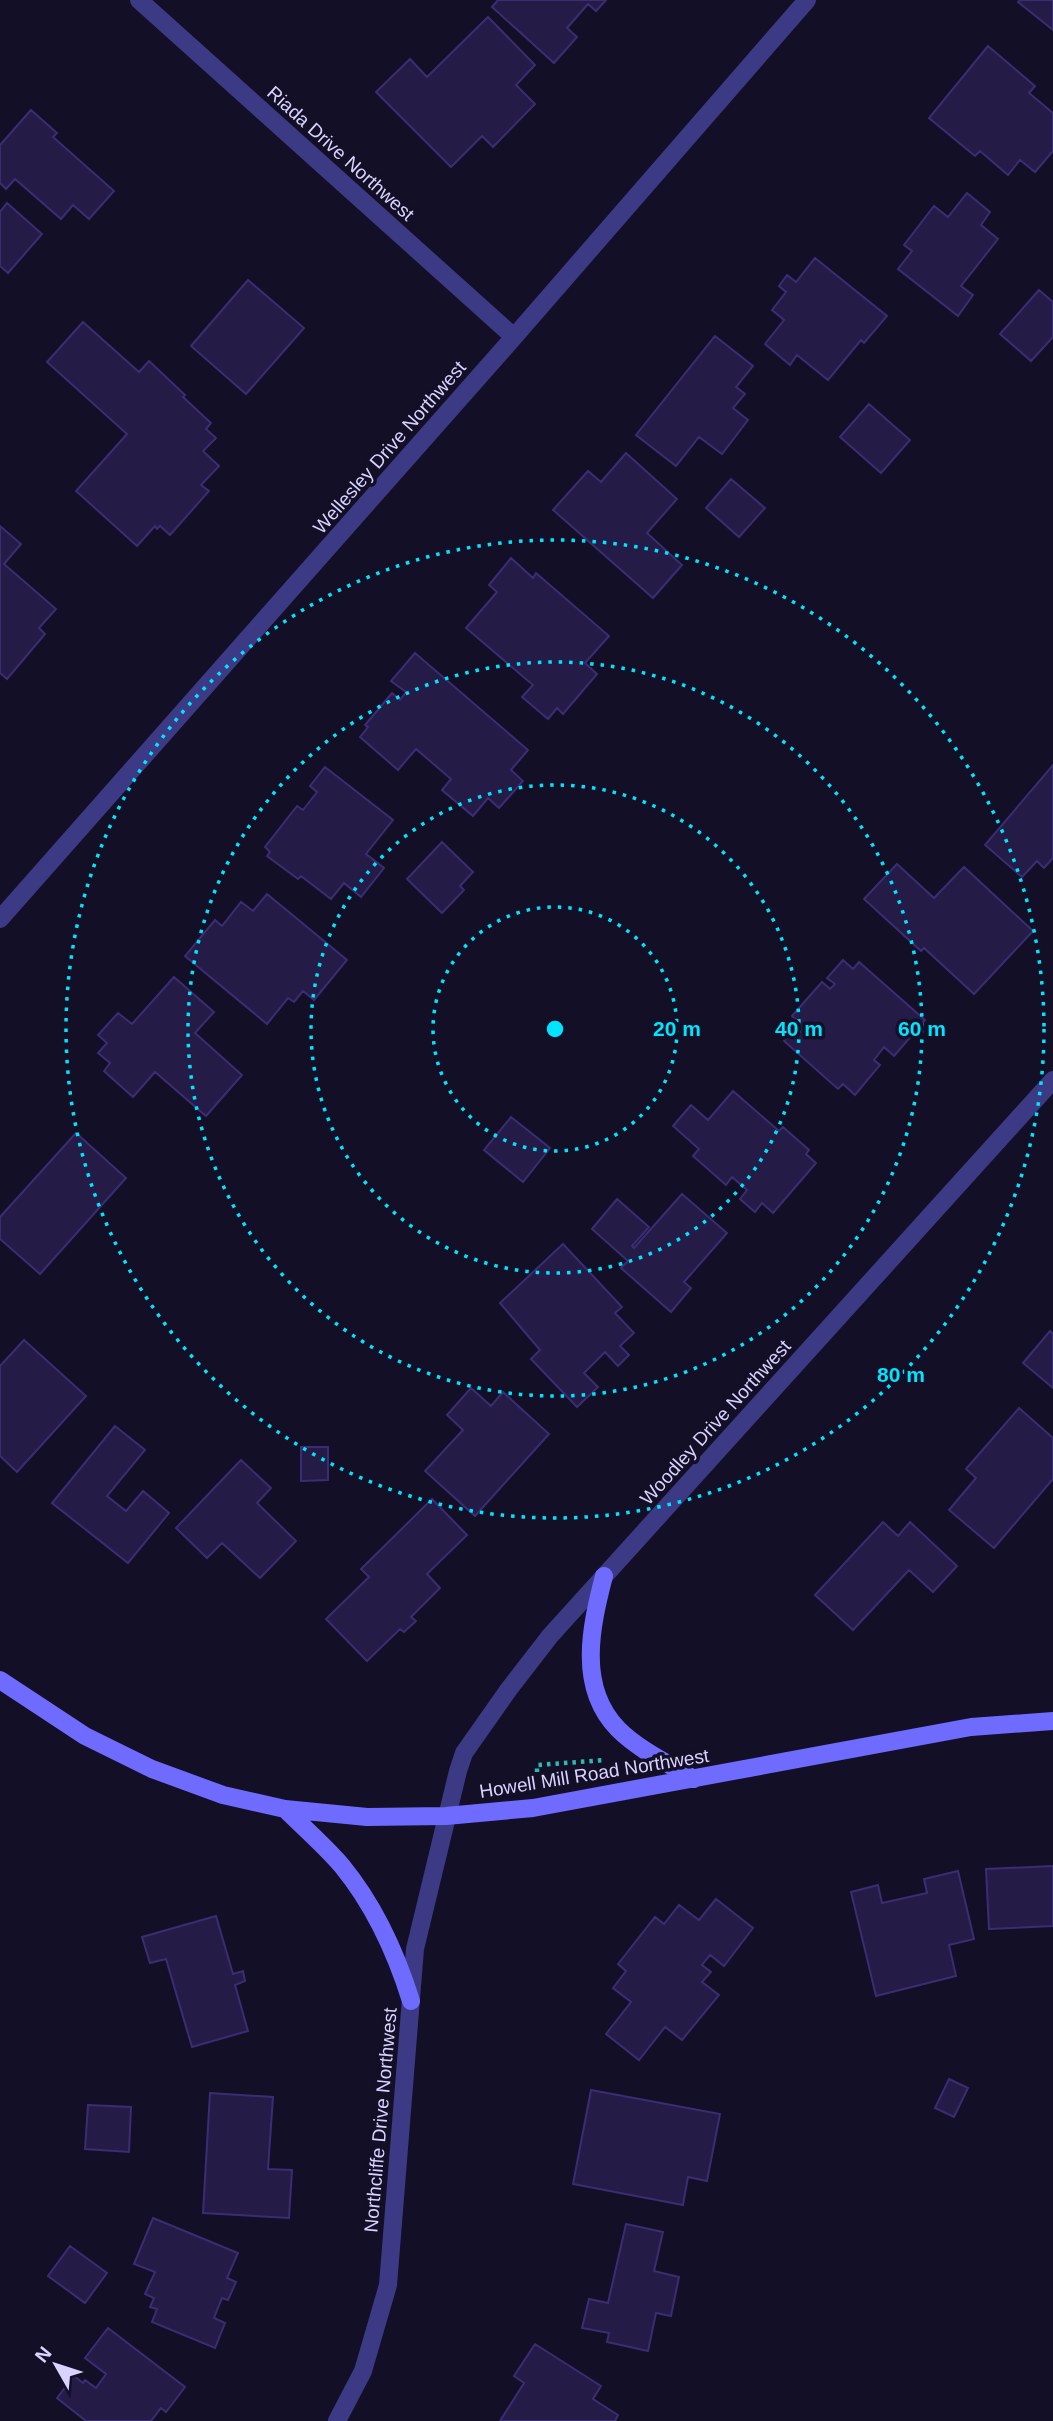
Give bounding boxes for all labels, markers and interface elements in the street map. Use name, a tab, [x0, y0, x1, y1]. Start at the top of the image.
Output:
street label: Riada Drive Northwest	[263, 82, 419, 225]
street label: Wellesley Drive Northwest	[309, 356, 470, 538]
centre of rings	[543, 1017, 567, 1041]
text: 20 m	[653, 1017, 701, 1040]
text: 40 m	[775, 1017, 823, 1040]
text: 60 m	[898, 1017, 946, 1040]
street label: Woodley Drive Northwest	[636, 1335, 795, 1509]
text: 80 m	[877, 1363, 925, 1386]
street label: Howell Mill Road Northwest	[478, 1745, 711, 1802]
street label: Northcliffe Drive Northwest	[360, 2006, 401, 2233]
north arrow	[21, 2330, 91, 2400]
text: N	[31, 2343, 56, 2367]

